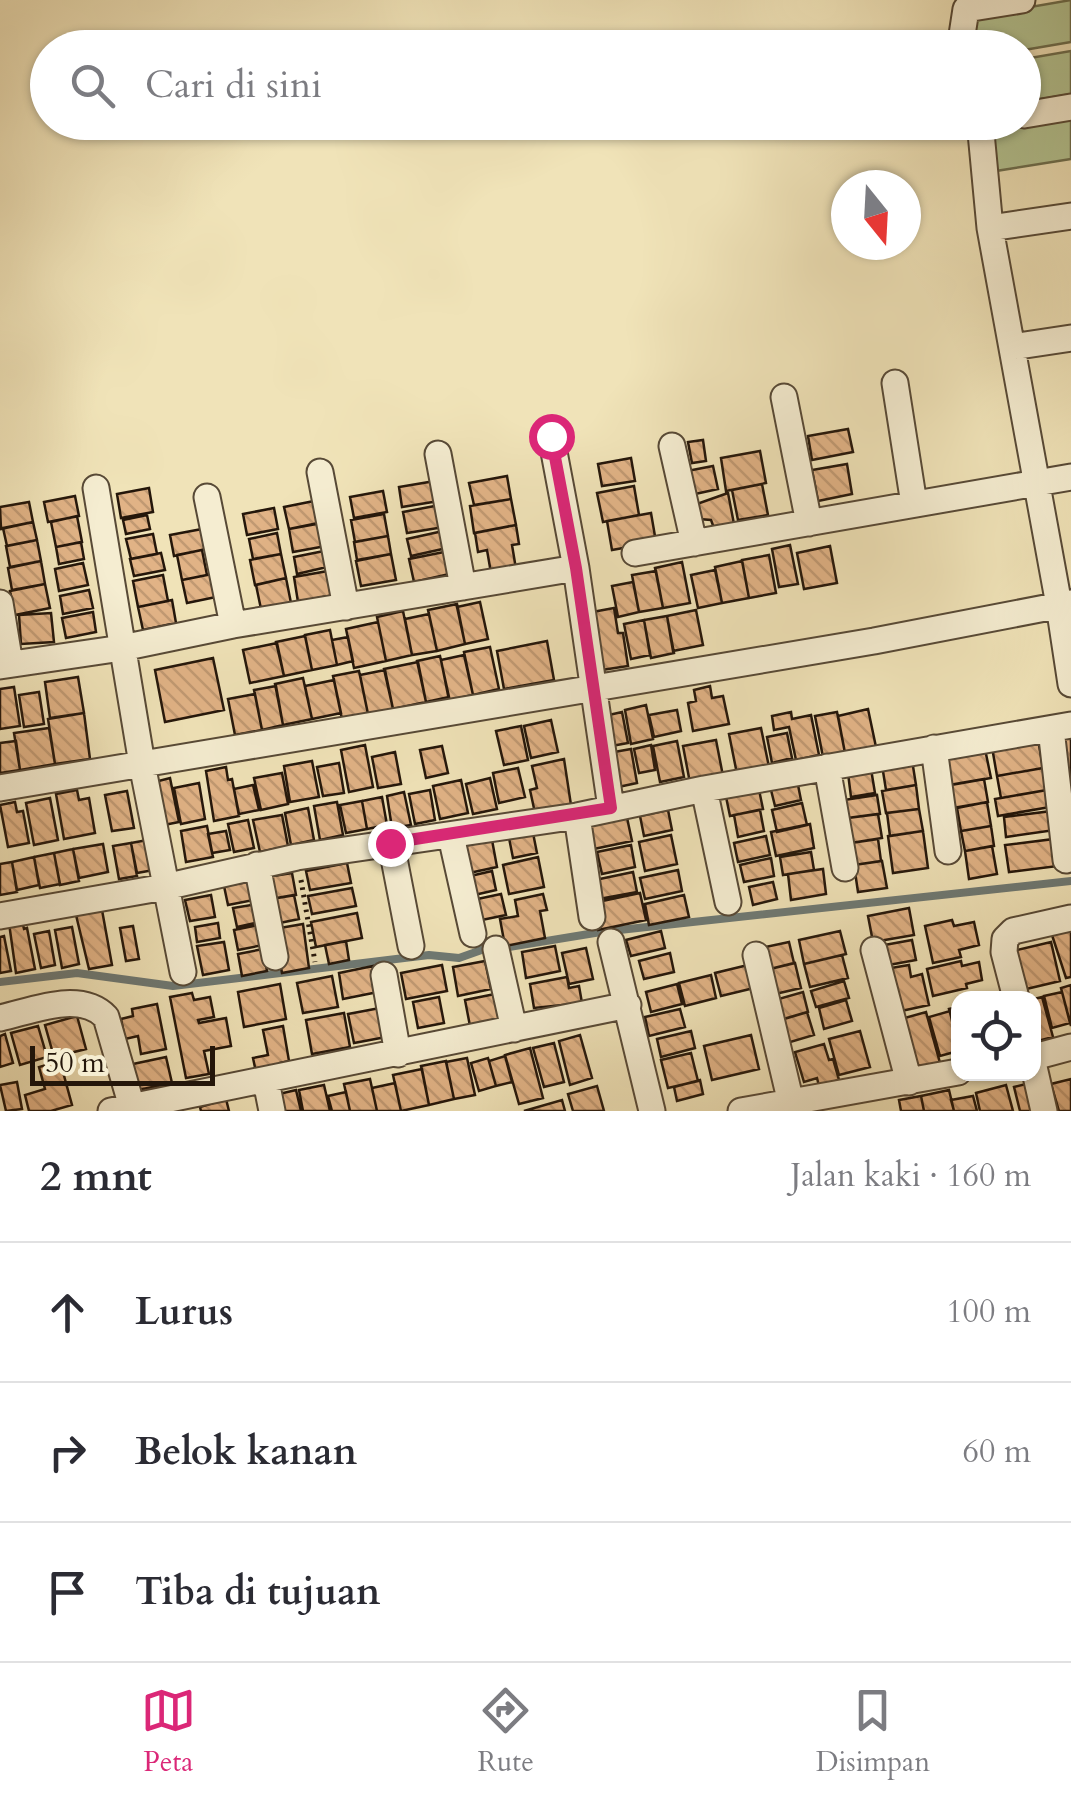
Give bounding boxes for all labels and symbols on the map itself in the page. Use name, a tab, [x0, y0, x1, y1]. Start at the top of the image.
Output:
north arrow	[831, 170, 921, 260]
route start	[529, 414, 575, 460]
route end	[368, 821, 414, 867]
scale bar	[30, 1041, 215, 1086]

